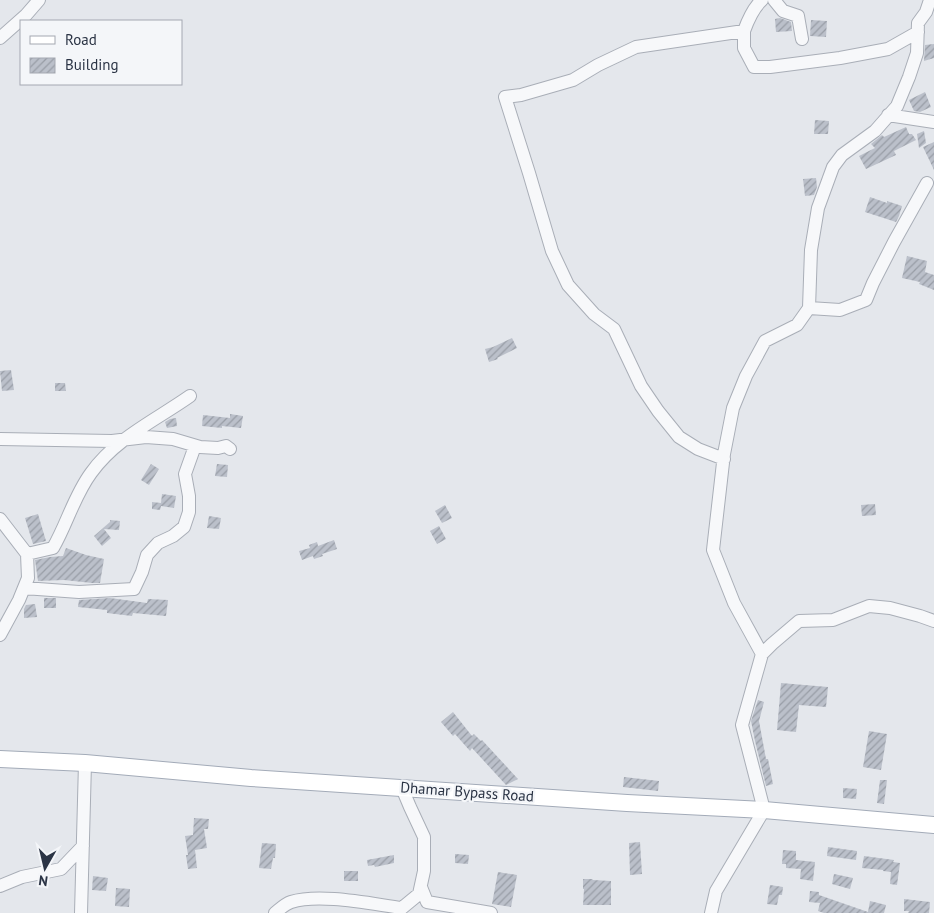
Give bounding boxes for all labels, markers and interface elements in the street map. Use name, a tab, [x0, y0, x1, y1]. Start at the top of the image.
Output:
legend	[20, 20, 182, 85]
text: Road	[65, 30, 97, 49]
text: Building	[65, 55, 119, 74]
street label: Dhamar Bypass Road	[400, 777, 534, 806]
north arrow	[20, 843, 70, 893]
text: N	[37, 871, 49, 890]

